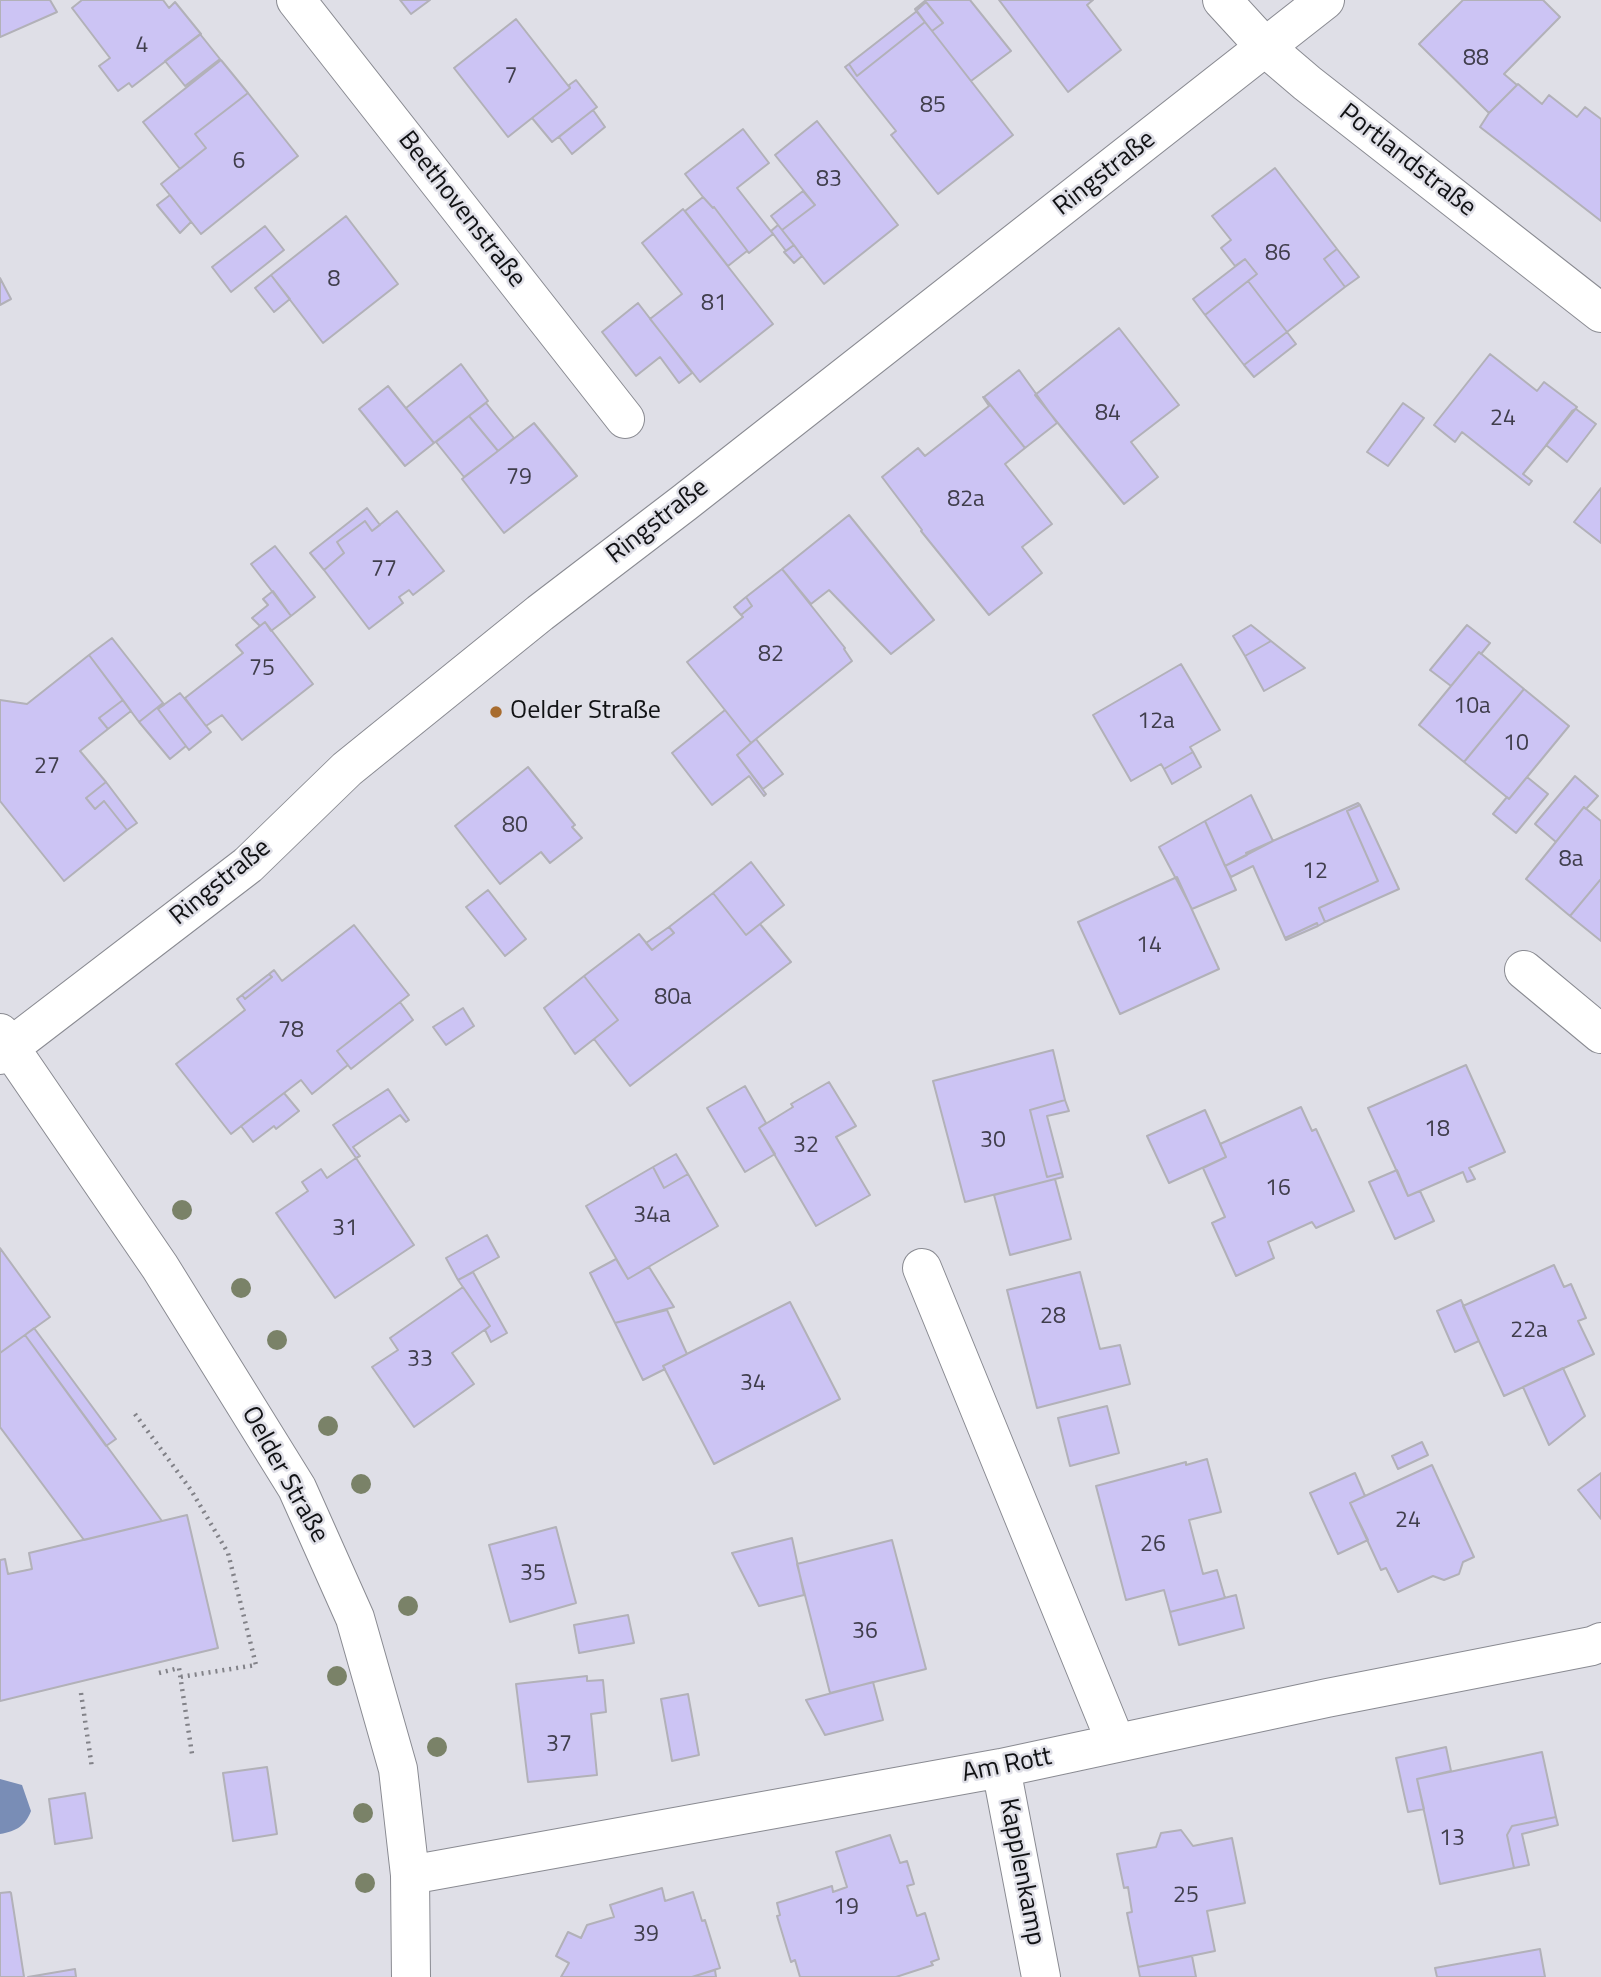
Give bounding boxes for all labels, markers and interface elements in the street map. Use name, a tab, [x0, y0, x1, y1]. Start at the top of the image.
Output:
house number: 4	[136, 32, 148, 60]
house number: 88	[1463, 45, 1489, 73]
house number: 7	[505, 63, 517, 91]
house number: 85	[920, 92, 946, 120]
street label: Portlandstraße	[1332, 98, 1482, 224]
street label: Ringstraße	[1048, 125, 1162, 223]
street label: Beethovenstraße	[390, 126, 532, 294]
house number: 6	[233, 148, 245, 176]
house number: 83	[816, 166, 842, 194]
house number: 86	[1265, 240, 1291, 268]
house number: 8	[328, 266, 340, 294]
house number: 81	[701, 290, 727, 318]
house number: 84	[1095, 400, 1121, 428]
house number: 24	[1490, 405, 1516, 433]
house number: 79	[506, 464, 532, 492]
street label: Ringstraße	[601, 473, 715, 571]
house number: 82a	[947, 486, 985, 514]
house number: 77	[371, 556, 397, 584]
house number: 82	[758, 641, 784, 669]
house number: 75	[249, 655, 275, 683]
house number: 10a	[1453, 693, 1491, 721]
place label: Oelder Straße	[510, 696, 661, 728]
marker: Oelder Straße	[488, 704, 504, 720]
house number: 12a	[1137, 708, 1175, 736]
house number: 10	[1503, 730, 1529, 758]
house number: 27	[34, 753, 60, 781]
house number: 80	[502, 812, 528, 840]
street label: Ringstraße	[164, 833, 278, 933]
house number: 8a	[1559, 846, 1583, 874]
house number: 12	[1302, 858, 1328, 886]
house number: 14	[1136, 932, 1162, 960]
house number: 80a	[654, 984, 692, 1012]
house number: 78	[278, 1017, 304, 1045]
house number: 18	[1424, 1116, 1450, 1144]
house number: 30	[980, 1127, 1006, 1155]
house number: 32	[793, 1132, 819, 1160]
house number: 16	[1265, 1175, 1291, 1203]
house number: 34a	[633, 1202, 671, 1230]
house number: 31	[332, 1215, 358, 1243]
house number: 28	[1040, 1303, 1066, 1331]
house number: 22a	[1510, 1317, 1548, 1345]
house number: 33	[407, 1346, 433, 1374]
house number: 34	[740, 1370, 766, 1398]
street label: Oelder Straße	[234, 1401, 334, 1549]
house number: 24	[1395, 1507, 1421, 1535]
house number: 26	[1140, 1531, 1166, 1559]
house number: 35	[520, 1560, 546, 1588]
house number: 36	[852, 1618, 878, 1646]
house number: 37	[546, 1731, 572, 1759]
street label: Am Rott	[960, 1742, 1054, 1790]
street label: Kapplenkamp	[991, 1796, 1051, 1948]
house number: 13	[1439, 1825, 1465, 1853]
house number: 25	[1173, 1882, 1199, 1910]
house number: 19	[833, 1894, 859, 1922]
house number: 39	[633, 1921, 659, 1949]

